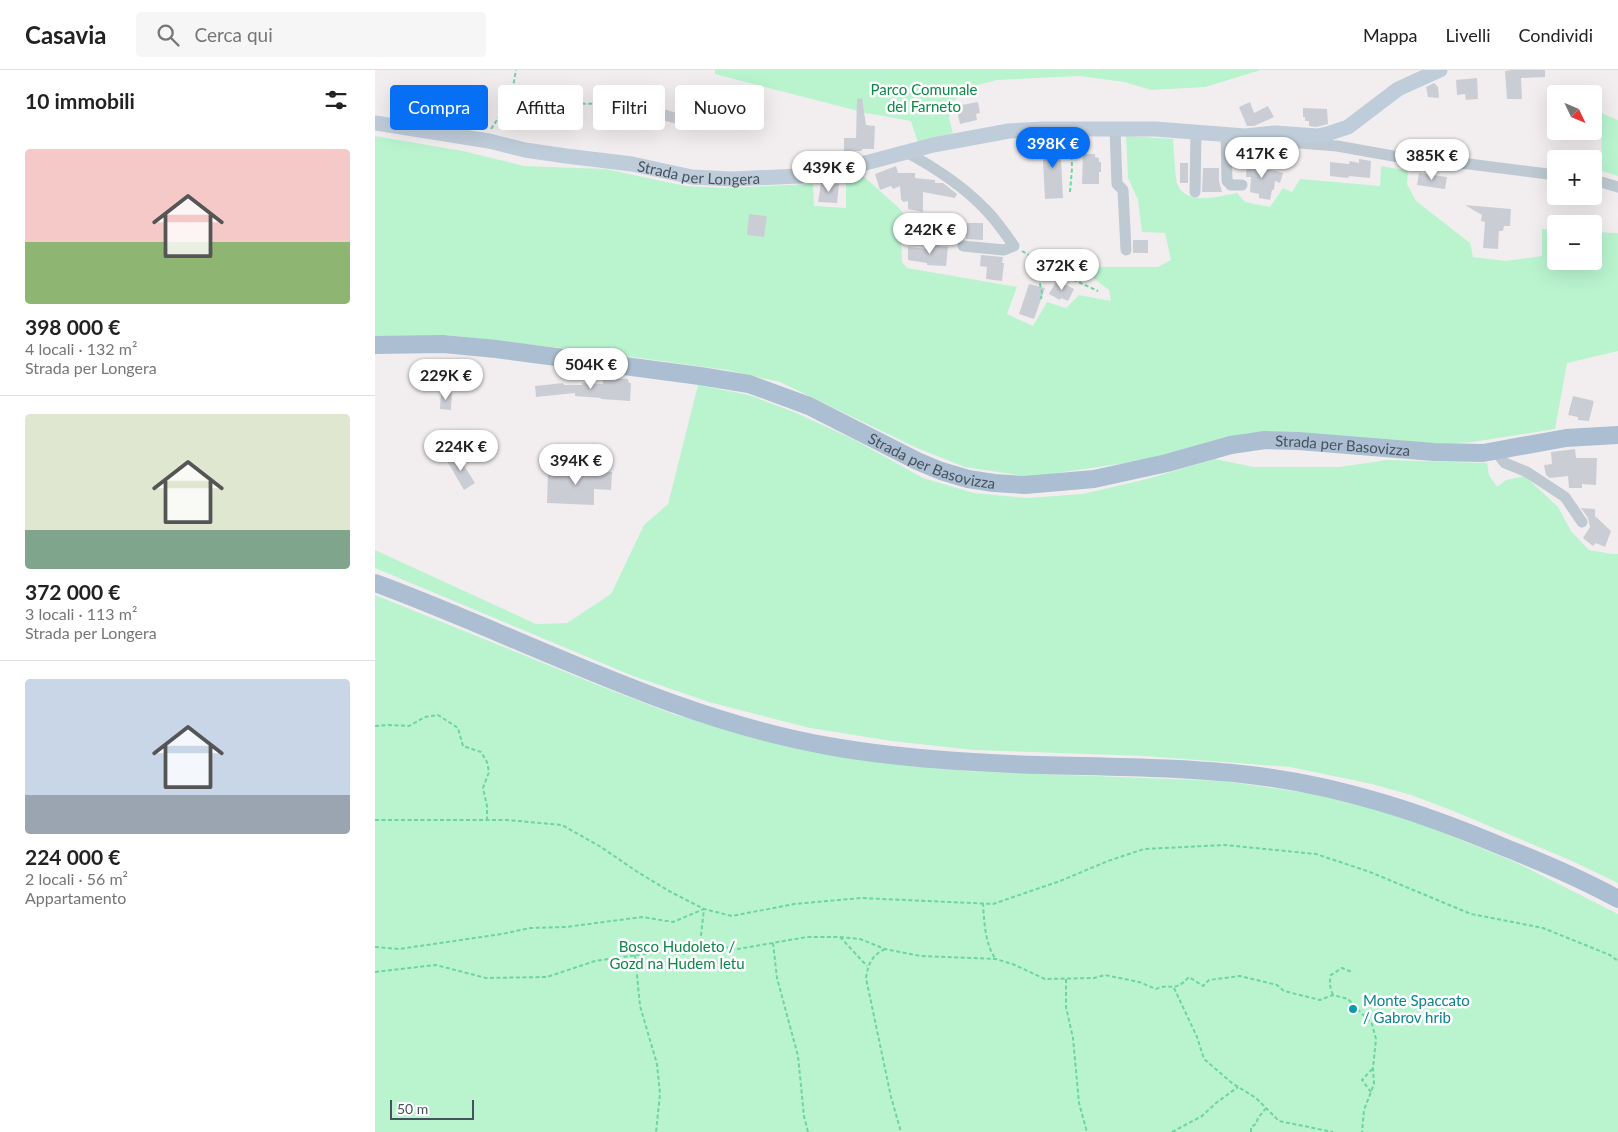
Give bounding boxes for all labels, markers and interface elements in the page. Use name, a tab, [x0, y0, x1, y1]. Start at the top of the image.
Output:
search box	[136, 12, 486, 57]
text: Casavia	[25, 20, 106, 49]
icon: search	[154, 21, 182, 49]
text: Cerca qui	[194, 23, 273, 46]
text: Mappa	[1363, 24, 1418, 46]
text: Livelli	[1446, 24, 1490, 46]
text: Condividi	[1518, 24, 1593, 46]
park label: Parco Comunale del Farneto	[870, 80, 978, 115]
chip: Compra	[390, 85, 488, 130]
chip: Affitta	[498, 85, 583, 130]
chip: Filtri	[593, 85, 665, 130]
chip: Nuovo	[675, 85, 764, 130]
north arrow	[1547, 85, 1603, 140]
map controls	[1547, 85, 1602, 270]
icon: filters	[322, 86, 350, 114]
text: 10 immobili	[25, 88, 135, 113]
pin: 398K €	[1012, 126, 1094, 169]
text: 398K €	[1027, 133, 1079, 152]
pin: 417K €	[1221, 136, 1303, 179]
pin: 385K €	[1391, 138, 1473, 181]
text: 417K €	[1236, 143, 1288, 162]
text: 385K €	[1406, 145, 1458, 164]
pin: 439K €	[788, 150, 870, 193]
button: +	[1547, 150, 1602, 205]
street label: Strada per Longera	[636, 156, 760, 188]
text: 439K €	[803, 157, 855, 176]
icon: home	[143, 181, 233, 271]
pin: 242K €	[889, 212, 971, 255]
button: −	[1547, 215, 1602, 270]
text: 242K €	[904, 219, 956, 238]
pin: 372K €	[1021, 248, 1103, 291]
text: 372K €	[1036, 255, 1088, 274]
text: 398 000 €	[25, 314, 120, 339]
text: 4 locali · 132 m²	[25, 339, 137, 358]
pin: 504K €	[550, 348, 632, 390]
text: 504K €	[565, 354, 617, 373]
text: Strada per Longera	[25, 358, 157, 377]
pin: 229K €	[405, 358, 487, 401]
text: 229K €	[420, 365, 472, 384]
street label: Strada per Basovizza	[865, 429, 997, 492]
pin: 224K €	[420, 430, 502, 472]
street label: Strada per Basovizza	[1275, 431, 1411, 459]
text: 224K €	[435, 436, 487, 455]
pin: 394K €	[535, 444, 617, 486]
icon: home	[143, 447, 233, 537]
text: 394K €	[550, 450, 602, 469]
text: 372 000 €	[25, 579, 120, 604]
text: 3 locali · 113 m²	[25, 604, 137, 623]
text: Strada per Longera	[25, 623, 157, 642]
icon: home	[143, 712, 233, 802]
text: 224 000 €	[25, 844, 120, 869]
text: 2 locali · 56 m²	[25, 869, 128, 888]
text: Appartamento	[25, 888, 126, 907]
park label: Bosco Hudoleto / Gozd na Hudem letu	[609, 937, 745, 972]
place label: Monte Spaccato / Gabrov hrib	[1363, 991, 1470, 1026]
marker: Monte Spaccato / Gabrov hrib	[1347, 1003, 1359, 1015]
scale bar	[390, 1097, 474, 1120]
text: 50 m	[397, 1100, 428, 1117]

